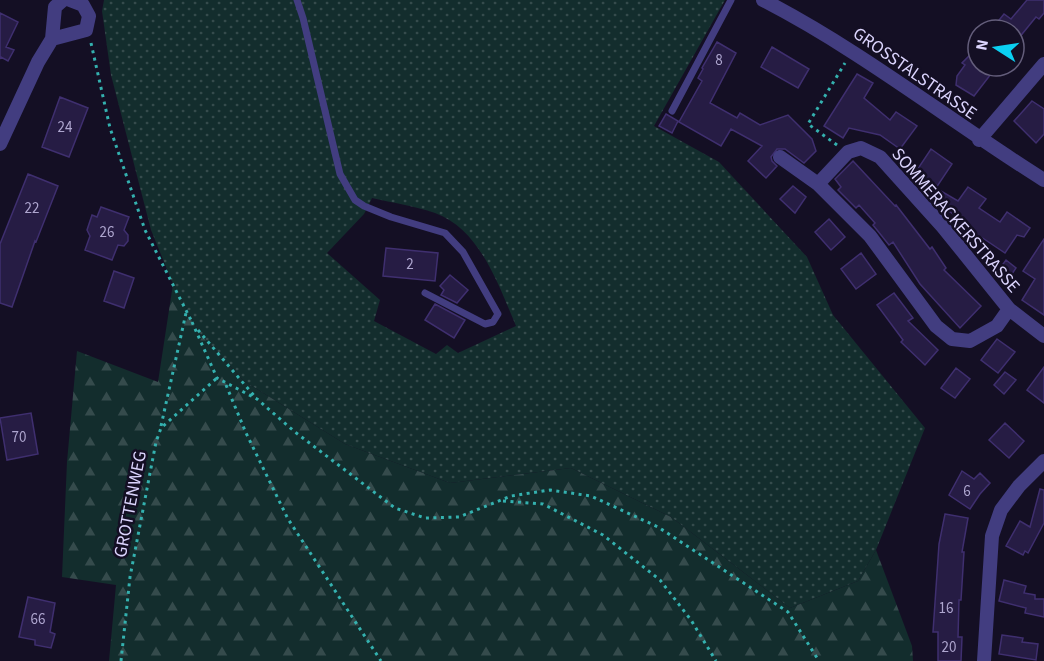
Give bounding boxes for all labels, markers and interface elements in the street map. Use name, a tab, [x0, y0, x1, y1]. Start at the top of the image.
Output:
north arrow	[966, 18, 1026, 78]
street label: GROSSTALSTRASSE	[848, 21, 982, 126]
text: N	[970, 38, 994, 53]
house number: 8	[715, 50, 723, 71]
house number: 24	[58, 117, 73, 138]
street label: SOMMERACKERSTRASSE	[886, 143, 1026, 298]
house number: 22	[25, 198, 39, 219]
house number: 26	[100, 222, 114, 243]
house number: 2	[406, 254, 414, 275]
house number: 70	[12, 427, 26, 448]
street label: GROTTENWEG	[108, 449, 153, 560]
house number: 6	[963, 481, 971, 502]
house number: 16	[939, 598, 953, 619]
house number: 66	[31, 609, 45, 630]
house number: 20	[942, 637, 956, 658]

